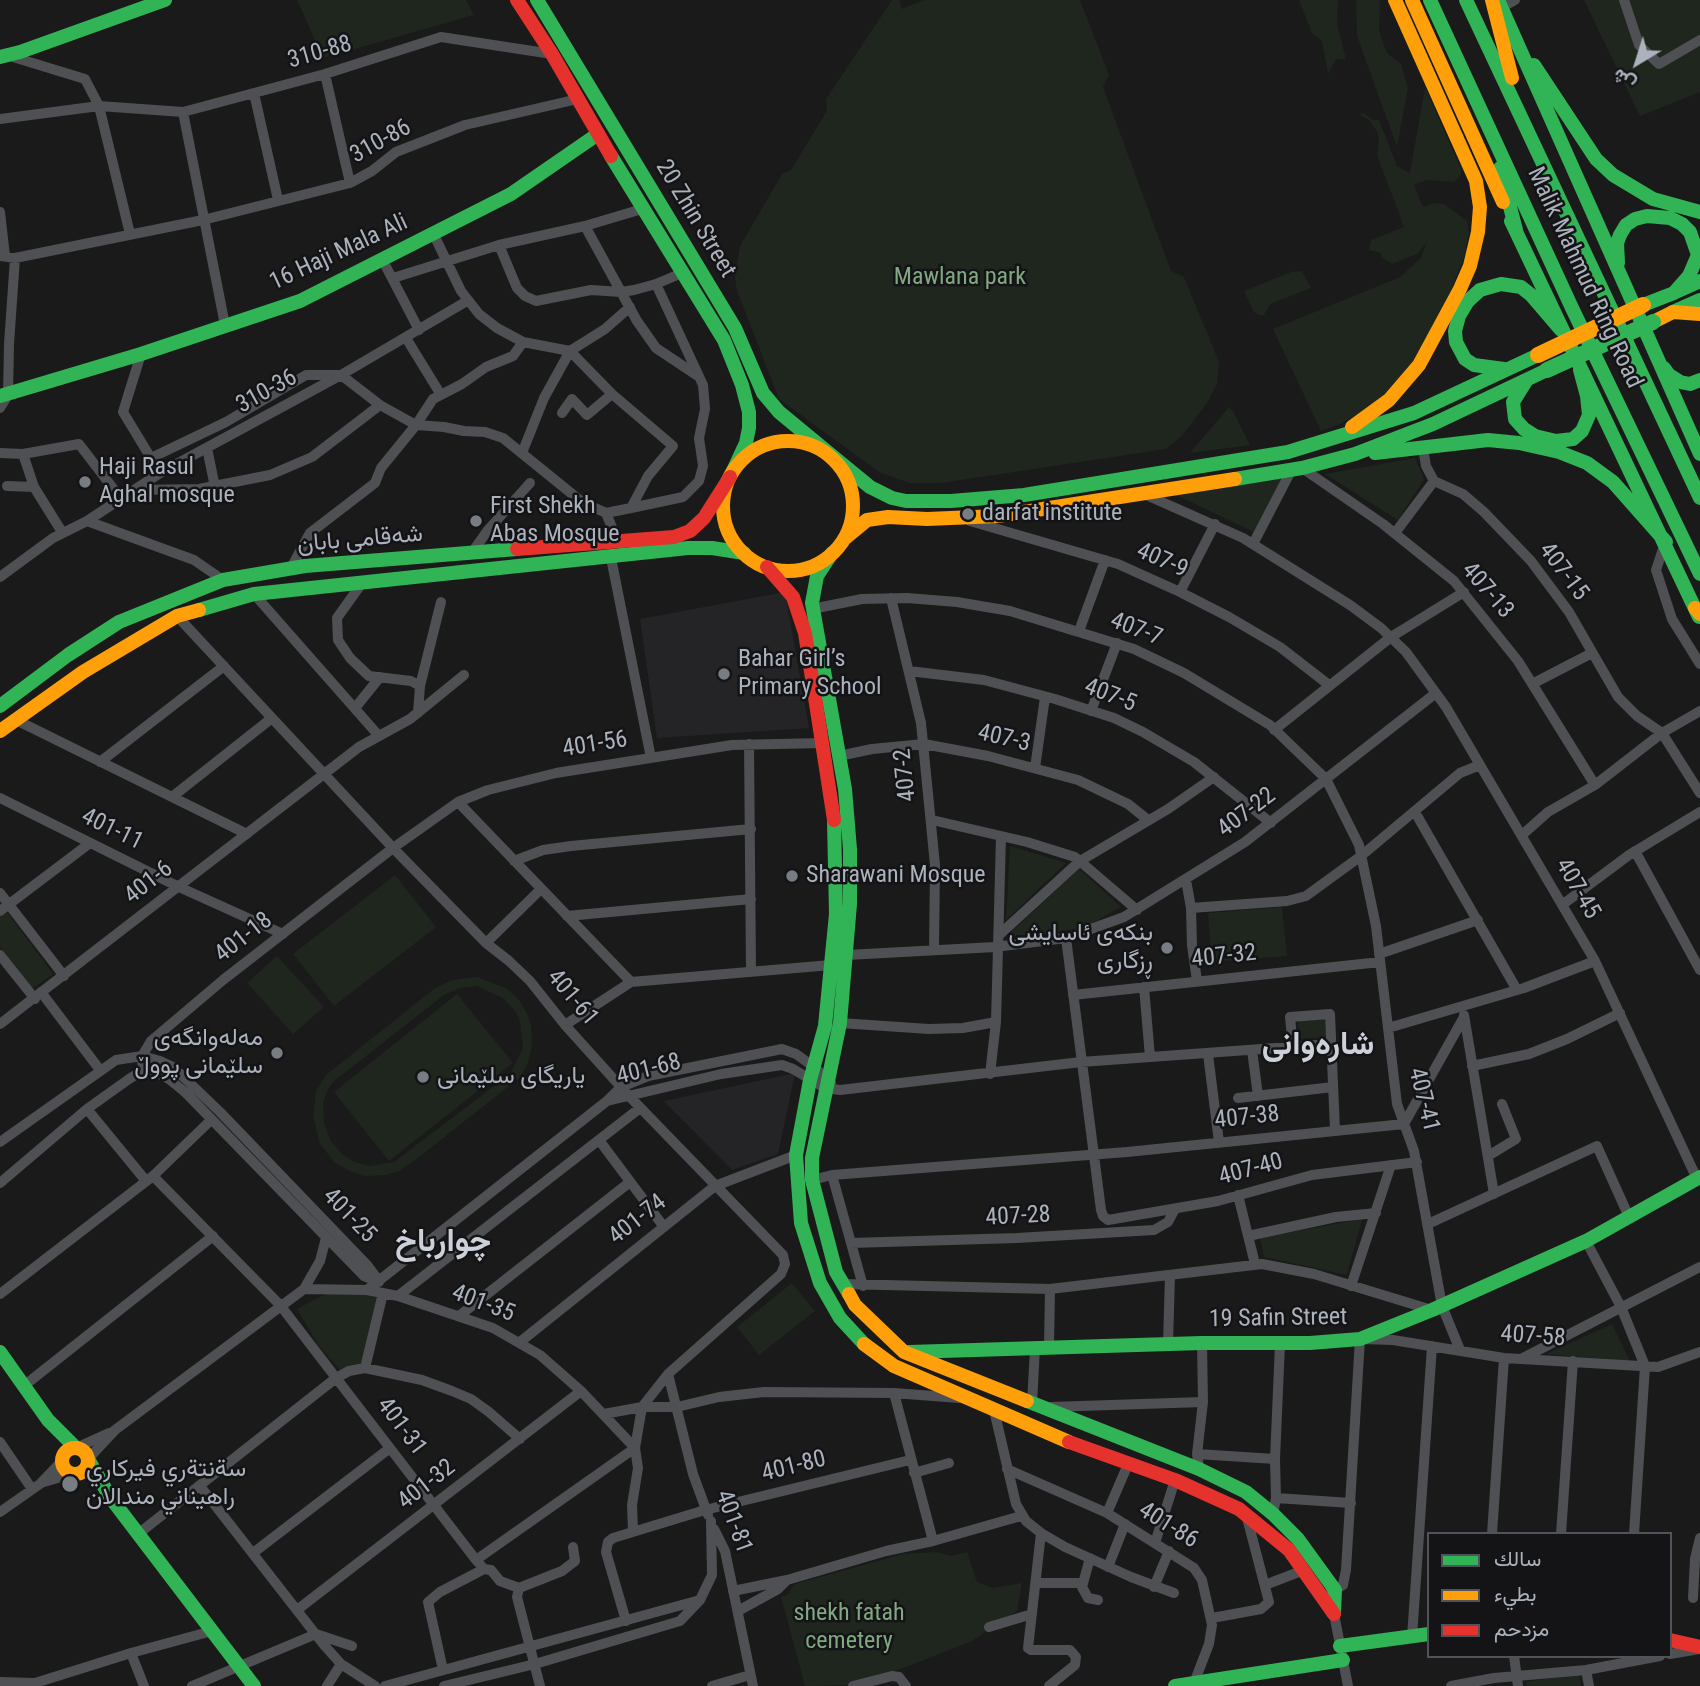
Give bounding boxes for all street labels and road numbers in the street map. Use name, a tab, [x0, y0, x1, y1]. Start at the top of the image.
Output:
street label: 310-88	[285, 30, 355, 76]
street label: 310-86	[346, 114, 416, 170]
street label: 20 Zhin Street	[649, 155, 741, 283]
street label: Malik Mahmud Ring Road	[1520, 163, 1648, 393]
street label: 16 Haji Mala Ali	[265, 208, 413, 298]
street label: 310-36	[232, 364, 302, 420]
street label: شەقامی بابان	[296, 520, 424, 560]
street label: 407-9	[1132, 537, 1192, 585]
street label: 407-15	[1532, 537, 1594, 607]
street label: 407-13	[1455, 557, 1519, 625]
street label: 407-7	[1106, 607, 1166, 653]
street label: 407-5	[1080, 673, 1140, 719]
street label: 407-3	[975, 719, 1033, 759]
street label: 401-56	[561, 726, 629, 764]
street label: 407-2	[889, 747, 923, 803]
street label: 407-22	[1212, 782, 1282, 844]
street label: 401-11	[76, 803, 148, 857]
street label: 407-45	[1548, 854, 1606, 924]
street label: 401-6	[119, 855, 179, 911]
street label: 401-18	[209, 907, 279, 969]
street label: 407-32	[1190, 939, 1258, 975]
street label: 401-61	[540, 964, 604, 1032]
street label: 401-68	[614, 1048, 684, 1092]
street label: 407-41	[1401, 1065, 1445, 1135]
street label: 407-38	[1213, 1100, 1281, 1136]
street label: 407-40	[1216, 1148, 1286, 1192]
street label: 401-25	[316, 1183, 382, 1249]
street label: 401-74	[603, 1189, 673, 1251]
street label: 407-28	[985, 1201, 1051, 1233]
street label: 401-35	[447, 1279, 519, 1329]
street label: 19 Safin Street	[1209, 1303, 1347, 1335]
street label: 407-58	[1499, 1320, 1567, 1354]
street label: 401-31	[370, 1392, 432, 1462]
street label: 401-80	[759, 1445, 829, 1489]
street label: 401-32	[392, 1454, 462, 1516]
street label: 401-81	[708, 1486, 758, 1558]
street label: 401-86	[1133, 1497, 1203, 1555]

